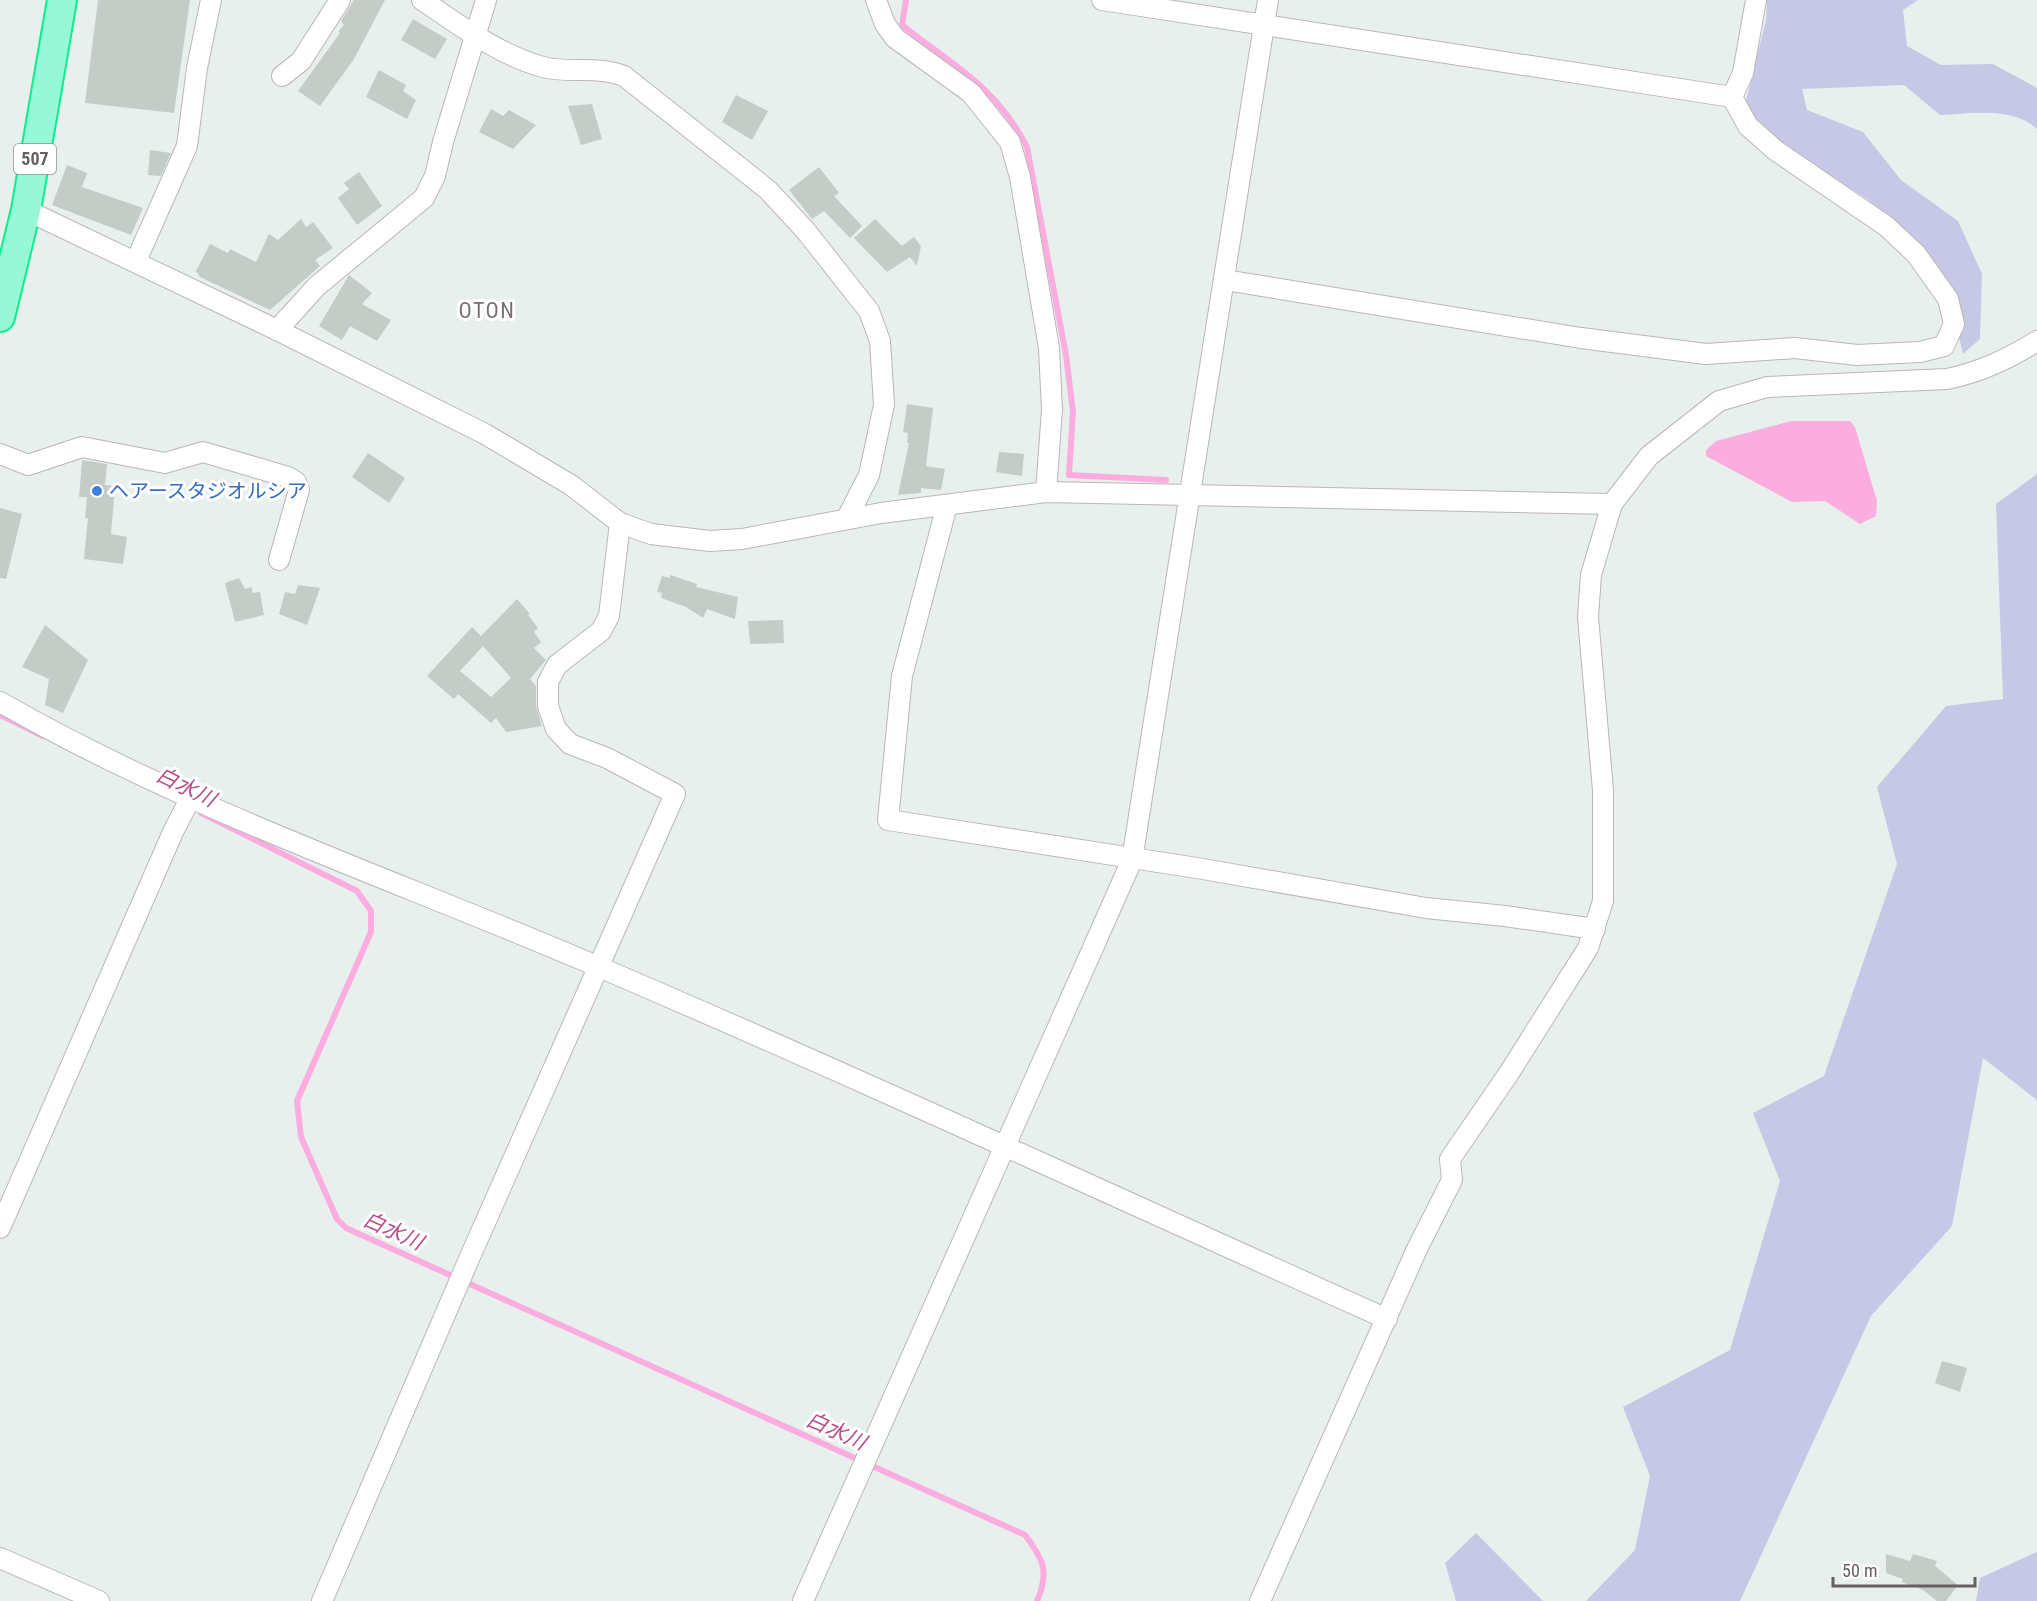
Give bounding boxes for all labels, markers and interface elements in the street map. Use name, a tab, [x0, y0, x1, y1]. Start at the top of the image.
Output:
road number: 507	[14, 144, 56, 174]
district label: OTON	[459, 298, 515, 323]
place label: ヘアースタジオルシア	[109, 479, 307, 503]
marker: ヘアースタジオルシア	[90, 484, 104, 498]
water label: 白水川	[152, 762, 221, 812]
water label: 白水川	[359, 1207, 428, 1256]
water label: 白水川	[802, 1407, 871, 1456]
scale bar	[1833, 1550, 1976, 1588]
text: 50 m	[1842, 1560, 1877, 1581]

